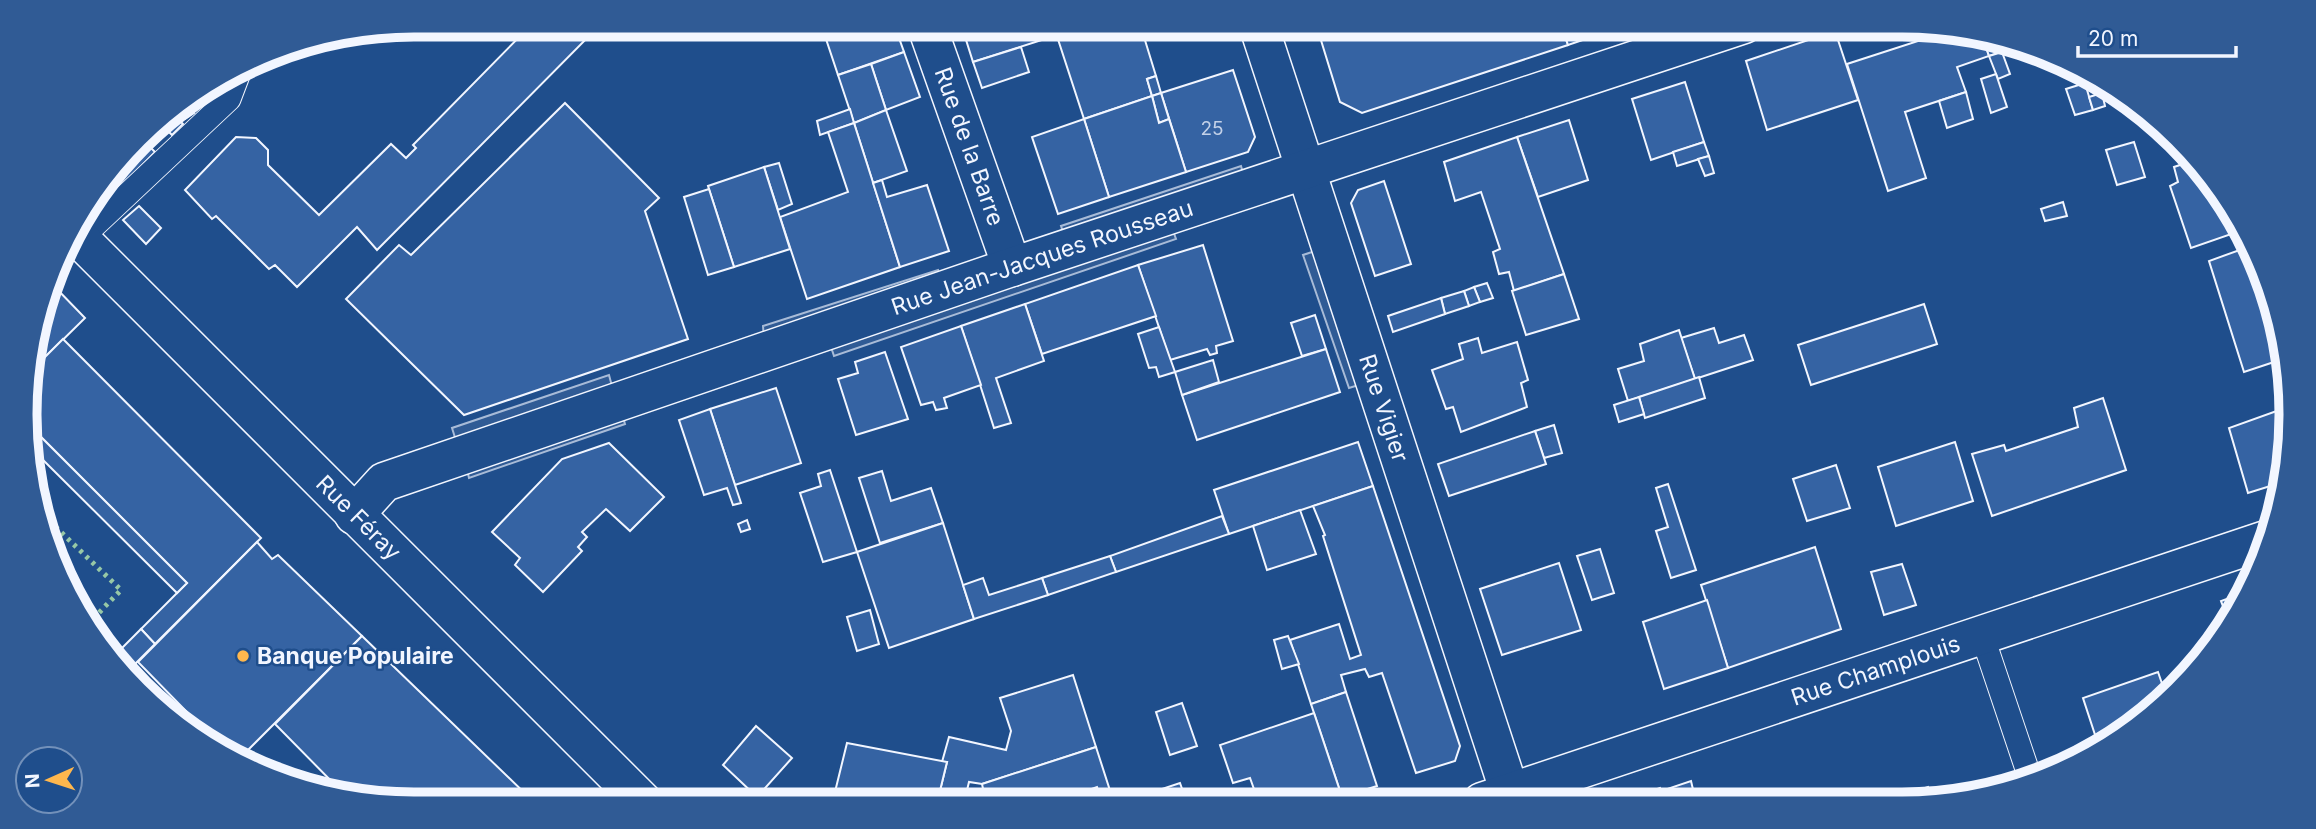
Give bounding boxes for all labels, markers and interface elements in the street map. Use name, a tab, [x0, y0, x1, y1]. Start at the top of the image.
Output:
scale bar	[2078, 14, 2236, 58]
text: 20 m	[2088, 26, 2138, 51]
street label: Rue de la Barre	[928, 64, 1010, 229]
house number: 25	[1200, 117, 1224, 140]
street label: Rue Jean-Jacques Rousseau	[888, 194, 1197, 321]
street label: Rue Vigier	[1353, 351, 1415, 466]
street label: Rue Féray	[310, 469, 407, 566]
street label: Rue Champlouis	[1787, 629, 1964, 712]
place label: Banque Populaire	[257, 642, 454, 670]
marker: Banque Populaire	[235, 648, 251, 664]
north arrow	[14, 745, 84, 815]
text: N	[21, 773, 44, 789]

